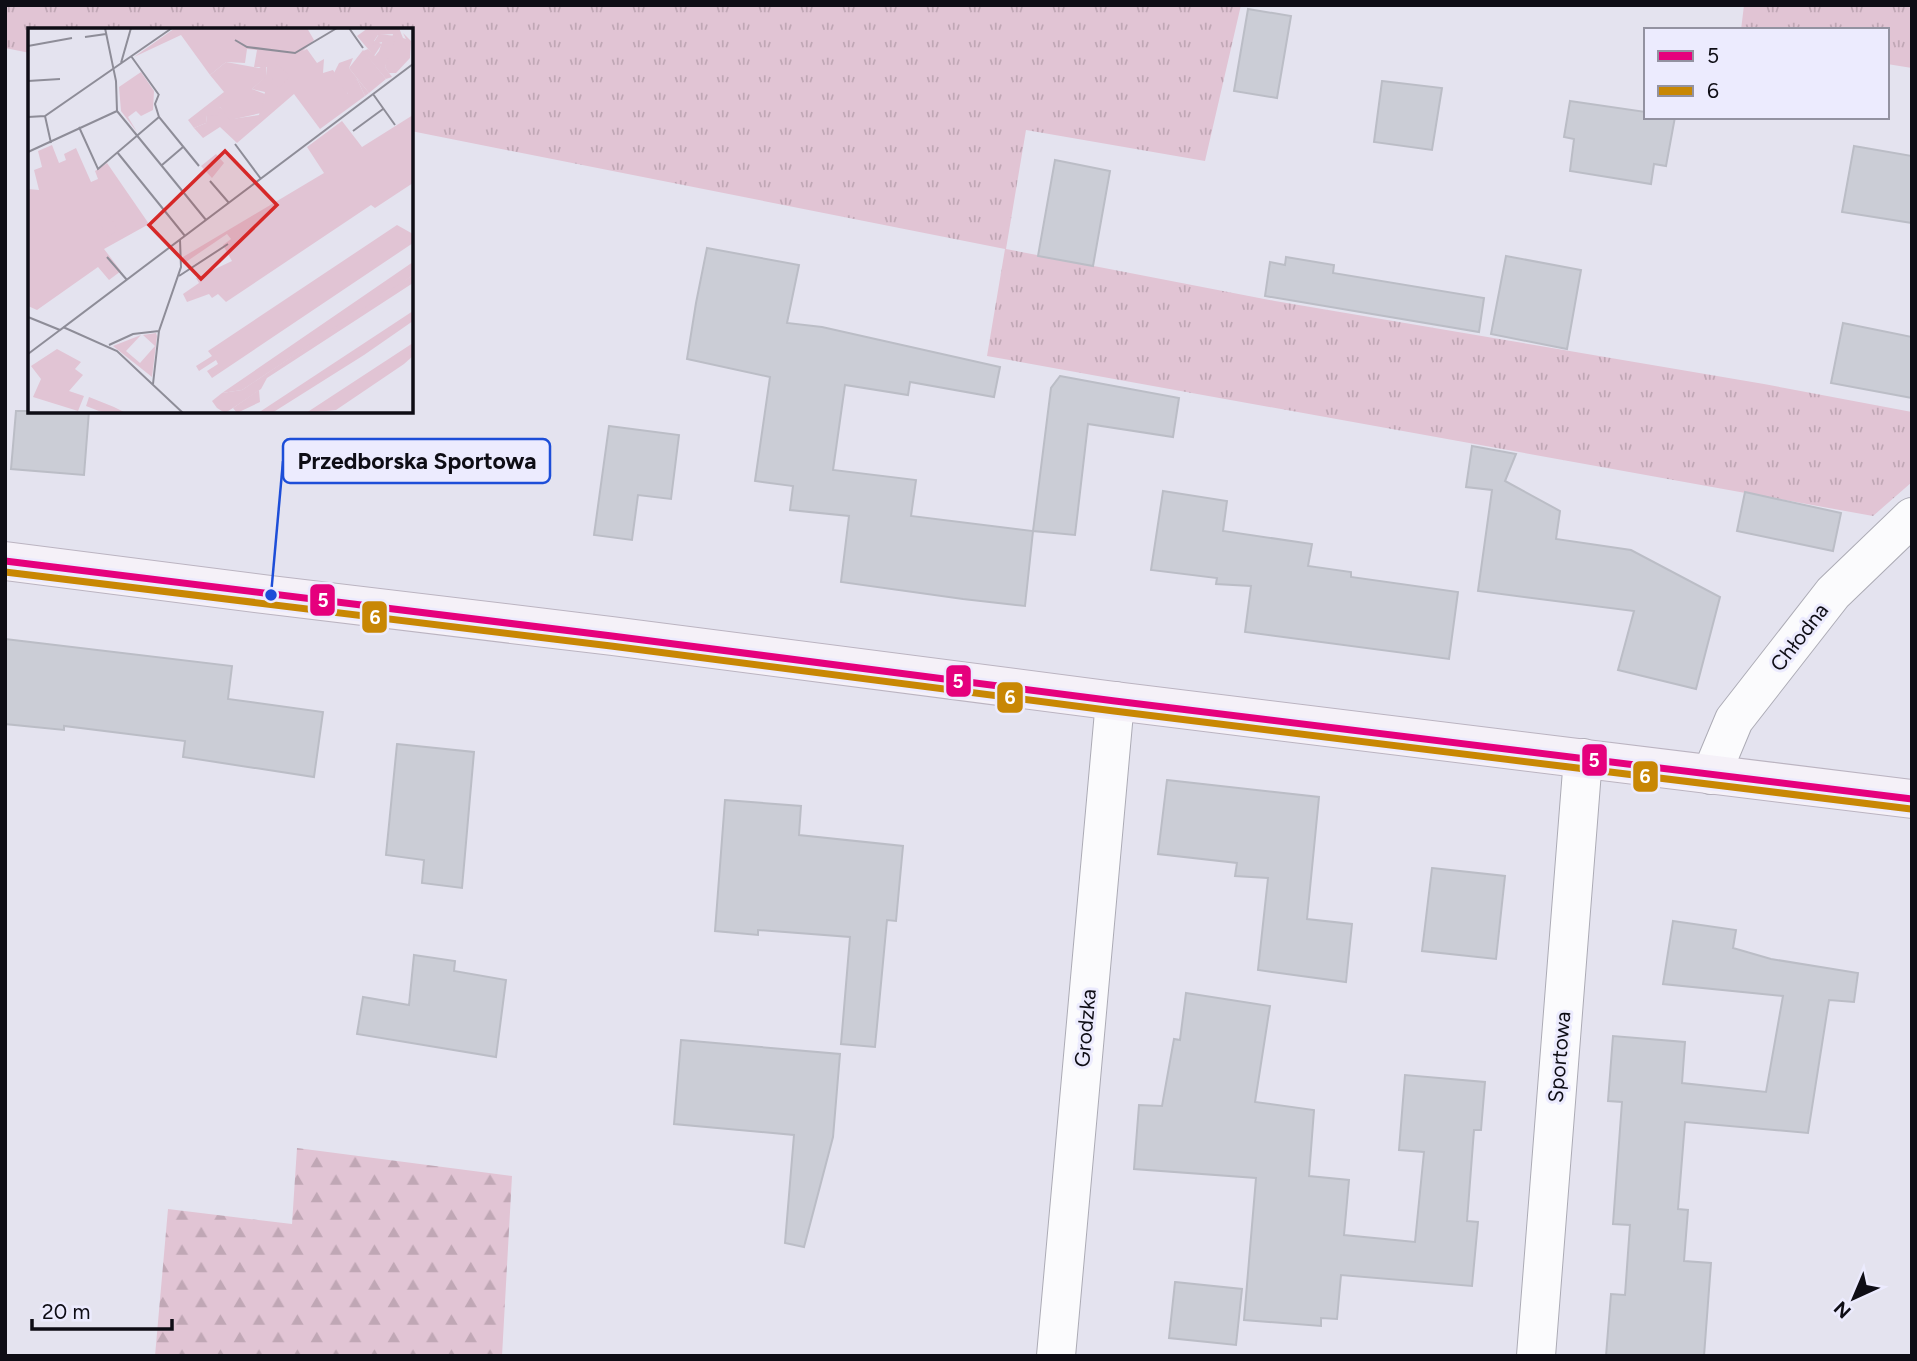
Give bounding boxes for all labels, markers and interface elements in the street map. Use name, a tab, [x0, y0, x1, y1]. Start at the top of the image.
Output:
inset map	[28, 28, 413, 413]
legend	[1644, 28, 1889, 119]
text: 5	[1707, 43, 1719, 68]
text: 6	[1707, 78, 1719, 103]
callout: Przedborska Sportowa	[283, 439, 550, 483]
text: Przedborska Sportowa	[298, 447, 536, 475]
line badge: 5	[309, 583, 336, 617]
text: 5	[317, 589, 329, 612]
street label: Chłodna	[1765, 598, 1833, 676]
line badge: 6	[361, 600, 388, 634]
text: 6	[369, 606, 381, 629]
line badge: 5	[945, 664, 972, 698]
text: 5	[952, 670, 964, 693]
line badge: 6	[996, 681, 1024, 714]
text: 6	[1004, 686, 1016, 709]
line badge: 5	[1581, 743, 1608, 777]
text: 5	[1588, 749, 1600, 772]
line badge: 6	[1632, 760, 1659, 793]
text: 6	[1639, 765, 1651, 788]
street label: Grodzka	[1069, 988, 1101, 1068]
street label: Sportowa	[1543, 1010, 1575, 1104]
north arrow	[1819, 1263, 1889, 1333]
scale bar	[32, 1288, 172, 1332]
text: N	[1829, 1296, 1856, 1323]
text: 20 m	[42, 1299, 90, 1324]

